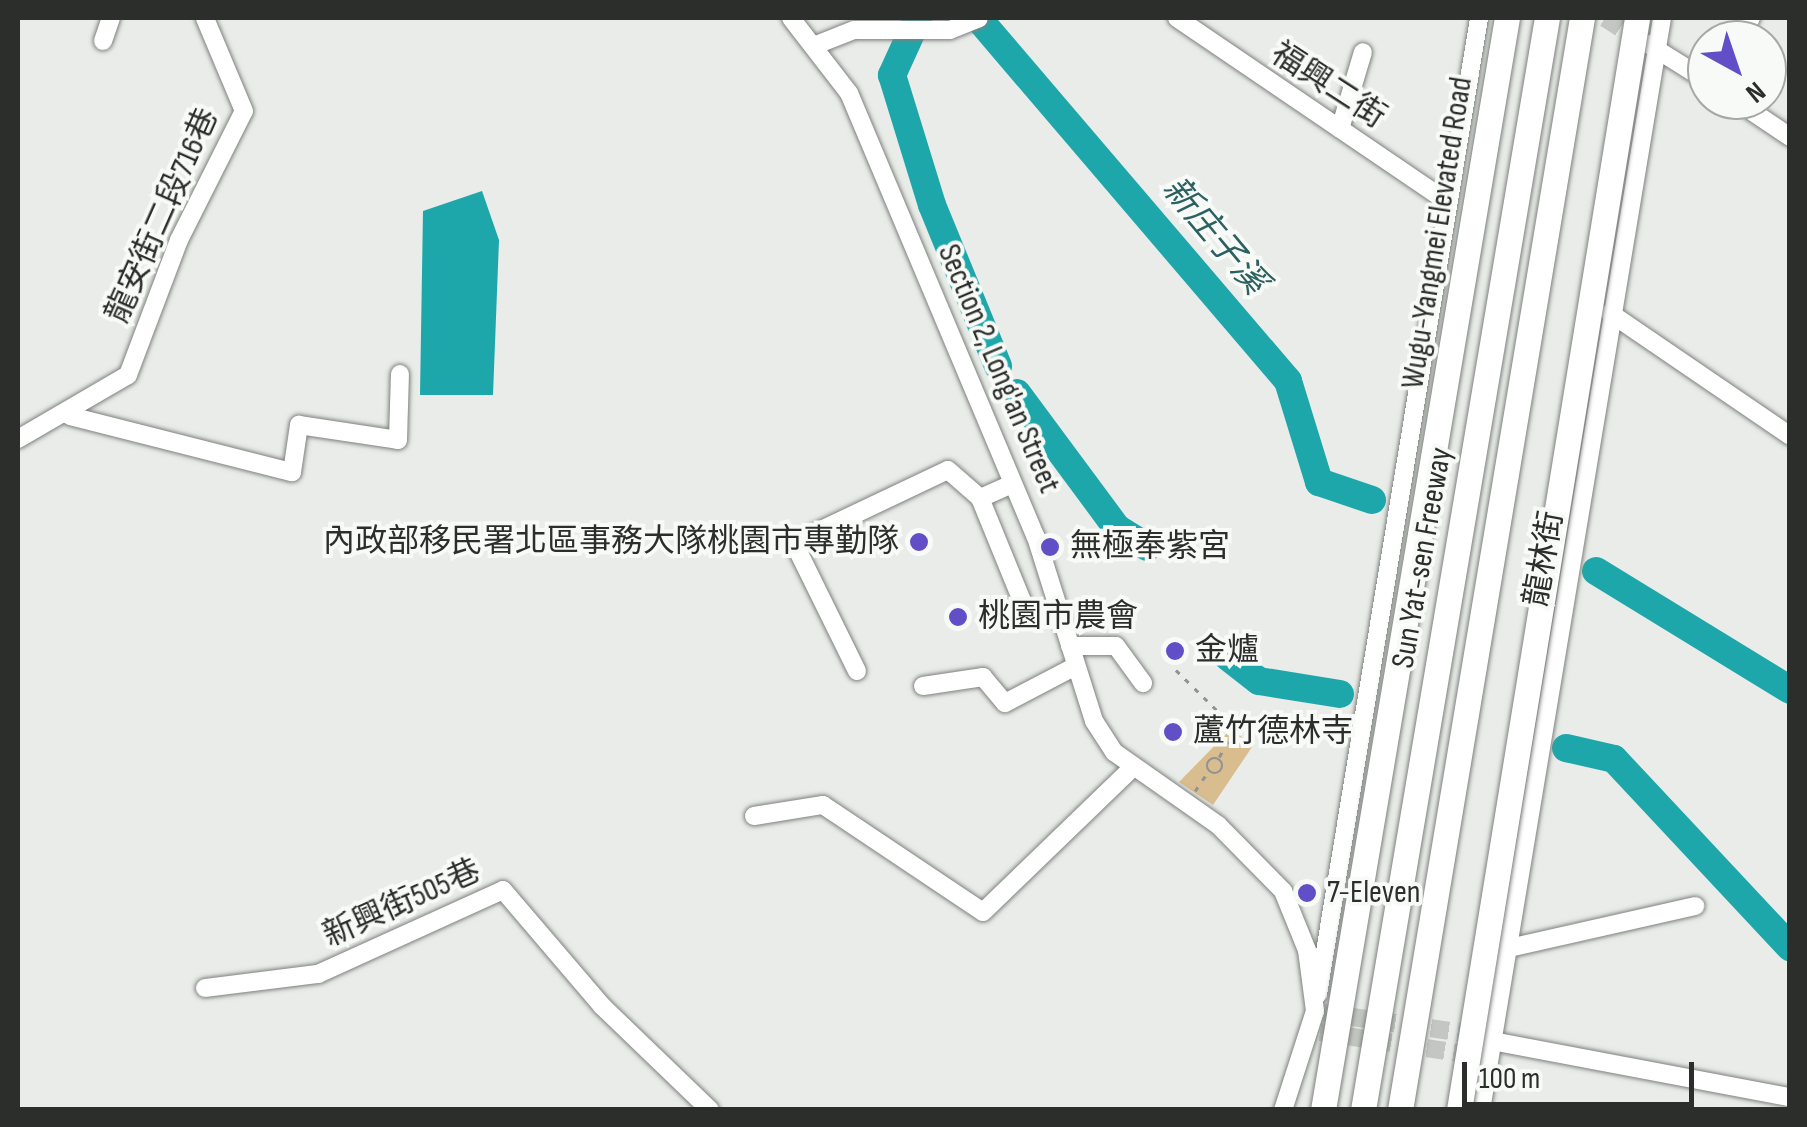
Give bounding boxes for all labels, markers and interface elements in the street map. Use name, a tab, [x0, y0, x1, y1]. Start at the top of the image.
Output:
north arrow	[1687, 20, 1787, 120]
street label: 福興二街	[1264, 35, 1392, 137]
street label: Wugu-Yangmei Elevated Road	[1394, 74, 1482, 392]
text: N	[1739, 74, 1772, 109]
street label: 龍安街二段716巷	[99, 103, 227, 329]
water label: 新庄子溪	[1153, 169, 1275, 303]
street label: Section 2, Long'an Street	[928, 239, 1068, 499]
street label: Sun Yat-sen Freeway	[1385, 445, 1461, 671]
street label: 龍林街	[1518, 508, 1572, 610]
place label: 內政部移民署北區事務大隊桃園市專勤隊	[323, 523, 899, 561]
place label: 無極奉紫宮	[1070, 528, 1230, 566]
marker: 內政部移民署北區事務大隊桃園市專勤隊	[908, 531, 930, 553]
marker: 無極奉紫宮	[1039, 536, 1061, 558]
place label: 桃園市農會	[978, 598, 1138, 636]
marker: 桃園市農會	[947, 606, 969, 628]
place label: 金爐	[1195, 632, 1259, 670]
marker: 金爐	[1164, 640, 1186, 662]
place label: 蘆竹德林寺	[1193, 713, 1353, 751]
marker: 蘆竹德林寺	[1162, 721, 1184, 743]
street label: 新興街505巷	[317, 852, 487, 956]
place label: 7-Eleven	[1327, 874, 1420, 912]
marker: 7-Eleven	[1296, 882, 1318, 904]
scale bar	[1467, 1042, 1700, 1104]
text: 100 m	[1479, 1061, 1540, 1097]

